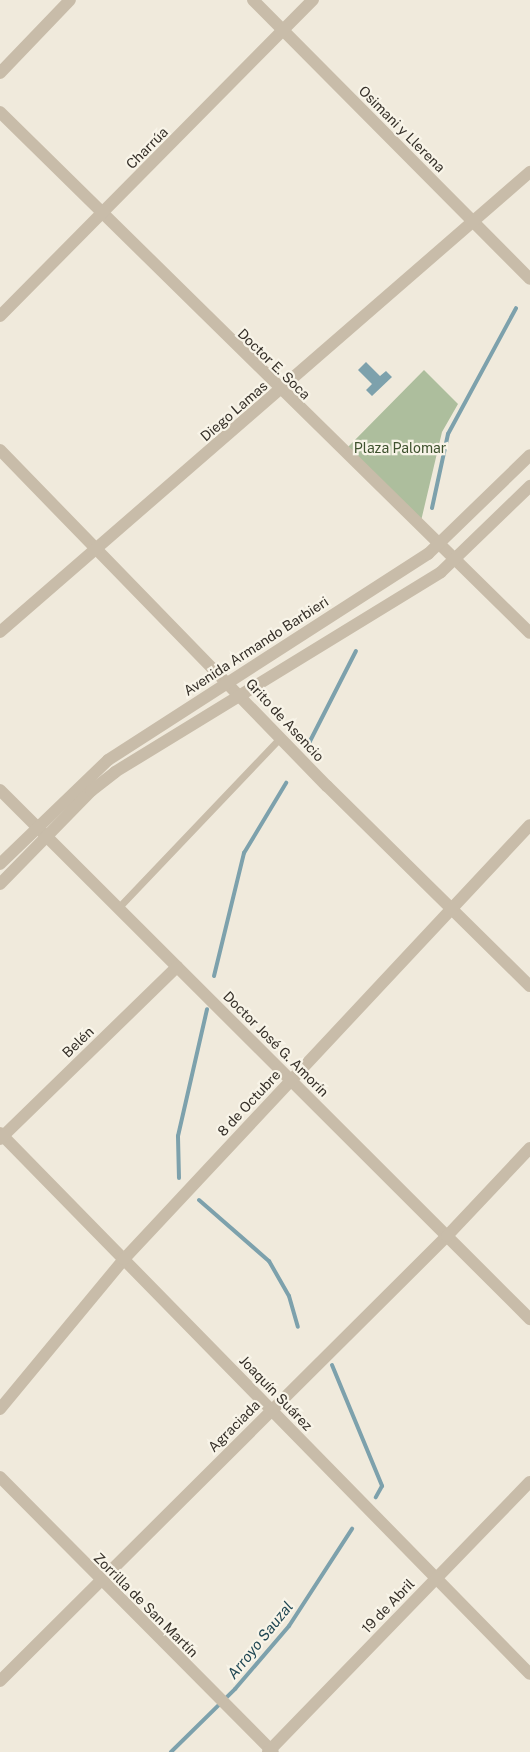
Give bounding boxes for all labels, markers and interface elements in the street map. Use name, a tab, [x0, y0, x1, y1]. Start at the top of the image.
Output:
street label: Osimani y Llerena	[355, 82, 449, 176]
street label: Charrúa	[123, 124, 171, 172]
street label: Doctor E. Soca	[234, 325, 314, 403]
street label: Diego Lamas	[197, 377, 271, 445]
park label: Plaza Palomar	[354, 440, 446, 456]
street label: Avenida Armando Barbieri	[180, 593, 332, 699]
street label: Grito de Asencio	[242, 675, 328, 765]
street label: Doctor José G. Amorín	[220, 988, 332, 1100]
street label: Belén	[59, 1023, 97, 1061]
street label: 8 de Octubre	[214, 1066, 284, 1140]
street label: Joaquín Suárez	[236, 1352, 316, 1434]
street label: Agraciada	[205, 1397, 263, 1455]
street label: Zorrilla de San Martín	[90, 1549, 202, 1661]
street label: 19 de Abril	[358, 1575, 418, 1637]
water label: Arroyo Sauzal	[223, 1598, 297, 1682]

